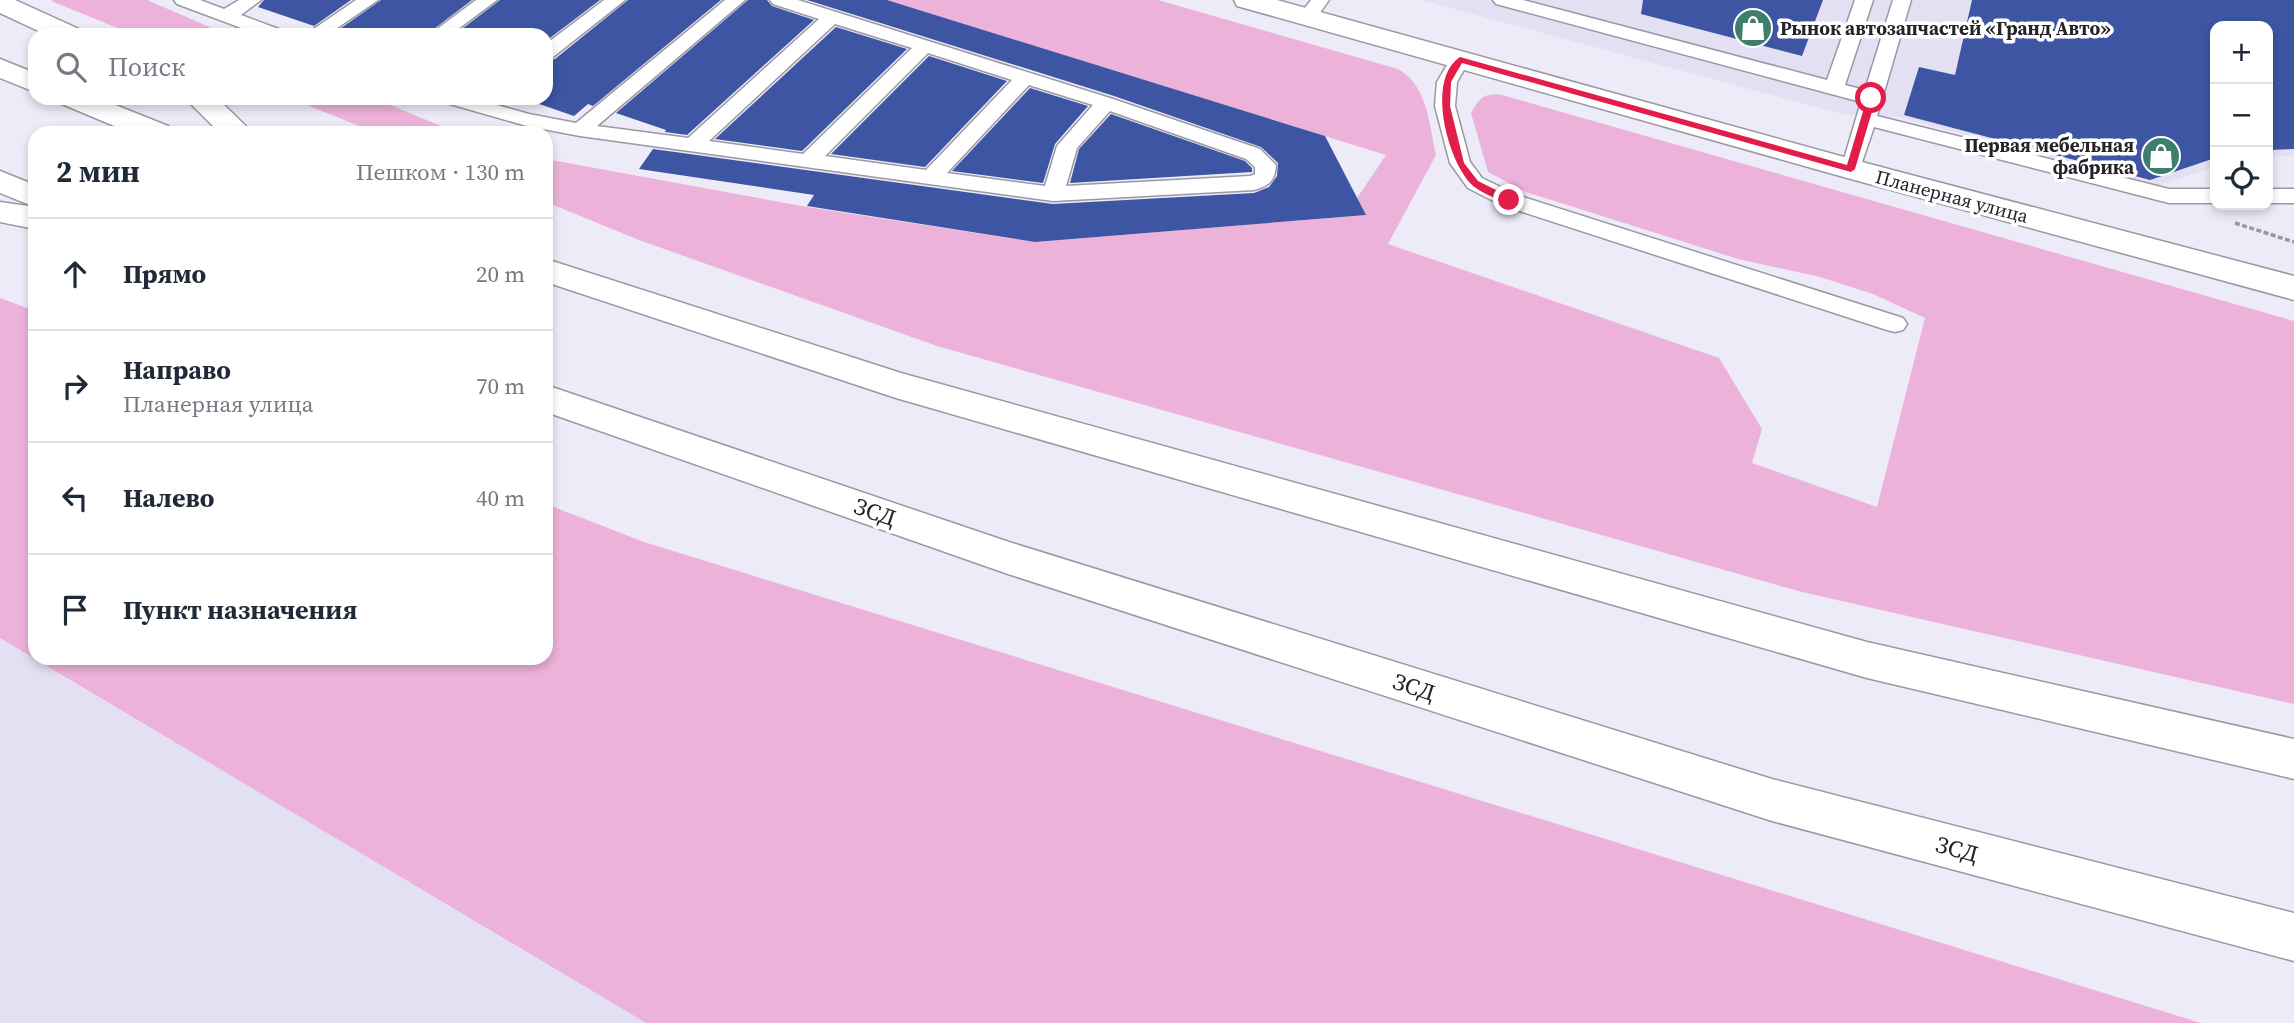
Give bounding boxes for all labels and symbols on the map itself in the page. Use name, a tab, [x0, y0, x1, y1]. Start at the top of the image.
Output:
shop icon: Рынок автозапчастей «Гранд Авто»	[1732, 7, 1774, 49]
place label: Рынок автозапчастей «Гранд Авто»	[1780, 15, 2111, 41]
route start	[1855, 82, 1886, 113]
place label: Первая мебельная фабрика	[1964, 132, 2135, 180]
shop icon: Первая мебельная фабрика	[2140, 135, 2182, 177]
street label: Планерная улица	[1873, 163, 2032, 229]
route end	[1493, 184, 1524, 215]
street label: ЗСД	[850, 490, 901, 534]
street label: ЗСД	[1389, 665, 1439, 709]
street label: ЗСД	[1932, 828, 1982, 870]

